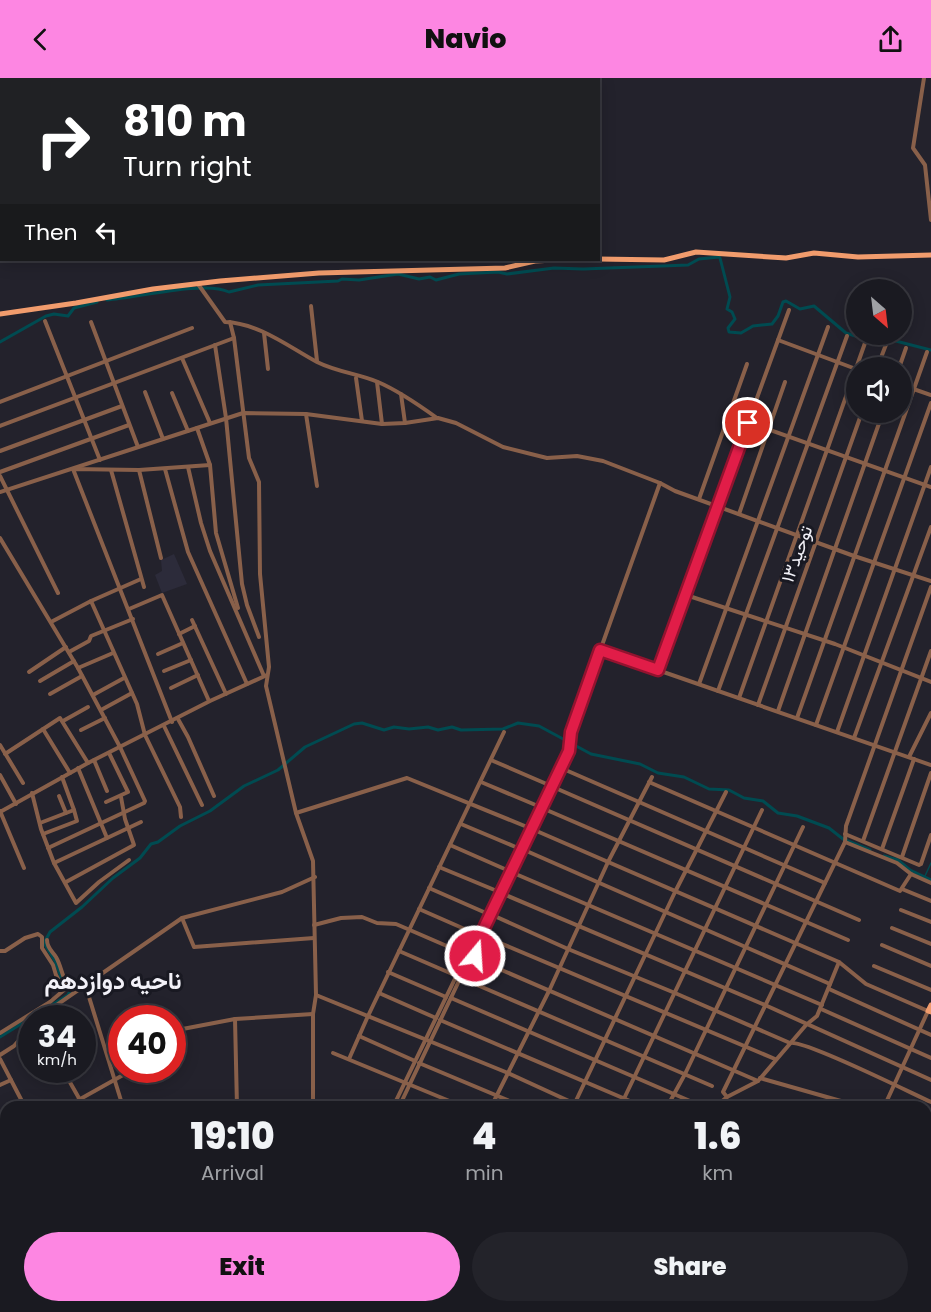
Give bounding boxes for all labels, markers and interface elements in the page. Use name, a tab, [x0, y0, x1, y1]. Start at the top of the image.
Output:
text: Navio	[424, 20, 507, 57]
icon: back	[24, 23, 57, 56]
icon: share	[874, 23, 907, 56]
text: 810 m	[123, 92, 247, 151]
icon: right	[24, 102, 102, 180]
text: Turn right	[123, 148, 252, 185]
icon: left	[90, 216, 123, 249]
text: Then	[24, 217, 78, 248]
north arrow	[846, 279, 912, 345]
map controls	[846, 279, 912, 423]
button: sound	[846, 357, 912, 423]
pin	[722, 397, 773, 448]
icon: arrive	[731, 406, 764, 439]
street label: توحید۱۳	[775, 522, 818, 586]
position arrow	[443, 924, 507, 988]
district label: ناحیه دوازدهم	[44, 964, 182, 997]
speed limit sign: 40	[108, 1005, 186, 1083]
text: 34	[38, 1015, 76, 1058]
text: km/h	[37, 1049, 77, 1070]
text: 19:10	[190, 1111, 275, 1162]
text: 4	[472, 1111, 497, 1162]
text: 1.6	[694, 1111, 742, 1162]
text: Arrival	[201, 1159, 264, 1187]
text: min	[465, 1159, 503, 1187]
text: km	[702, 1159, 733, 1187]
button: Exit	[24, 1232, 460, 1301]
button: Share	[472, 1232, 908, 1301]

